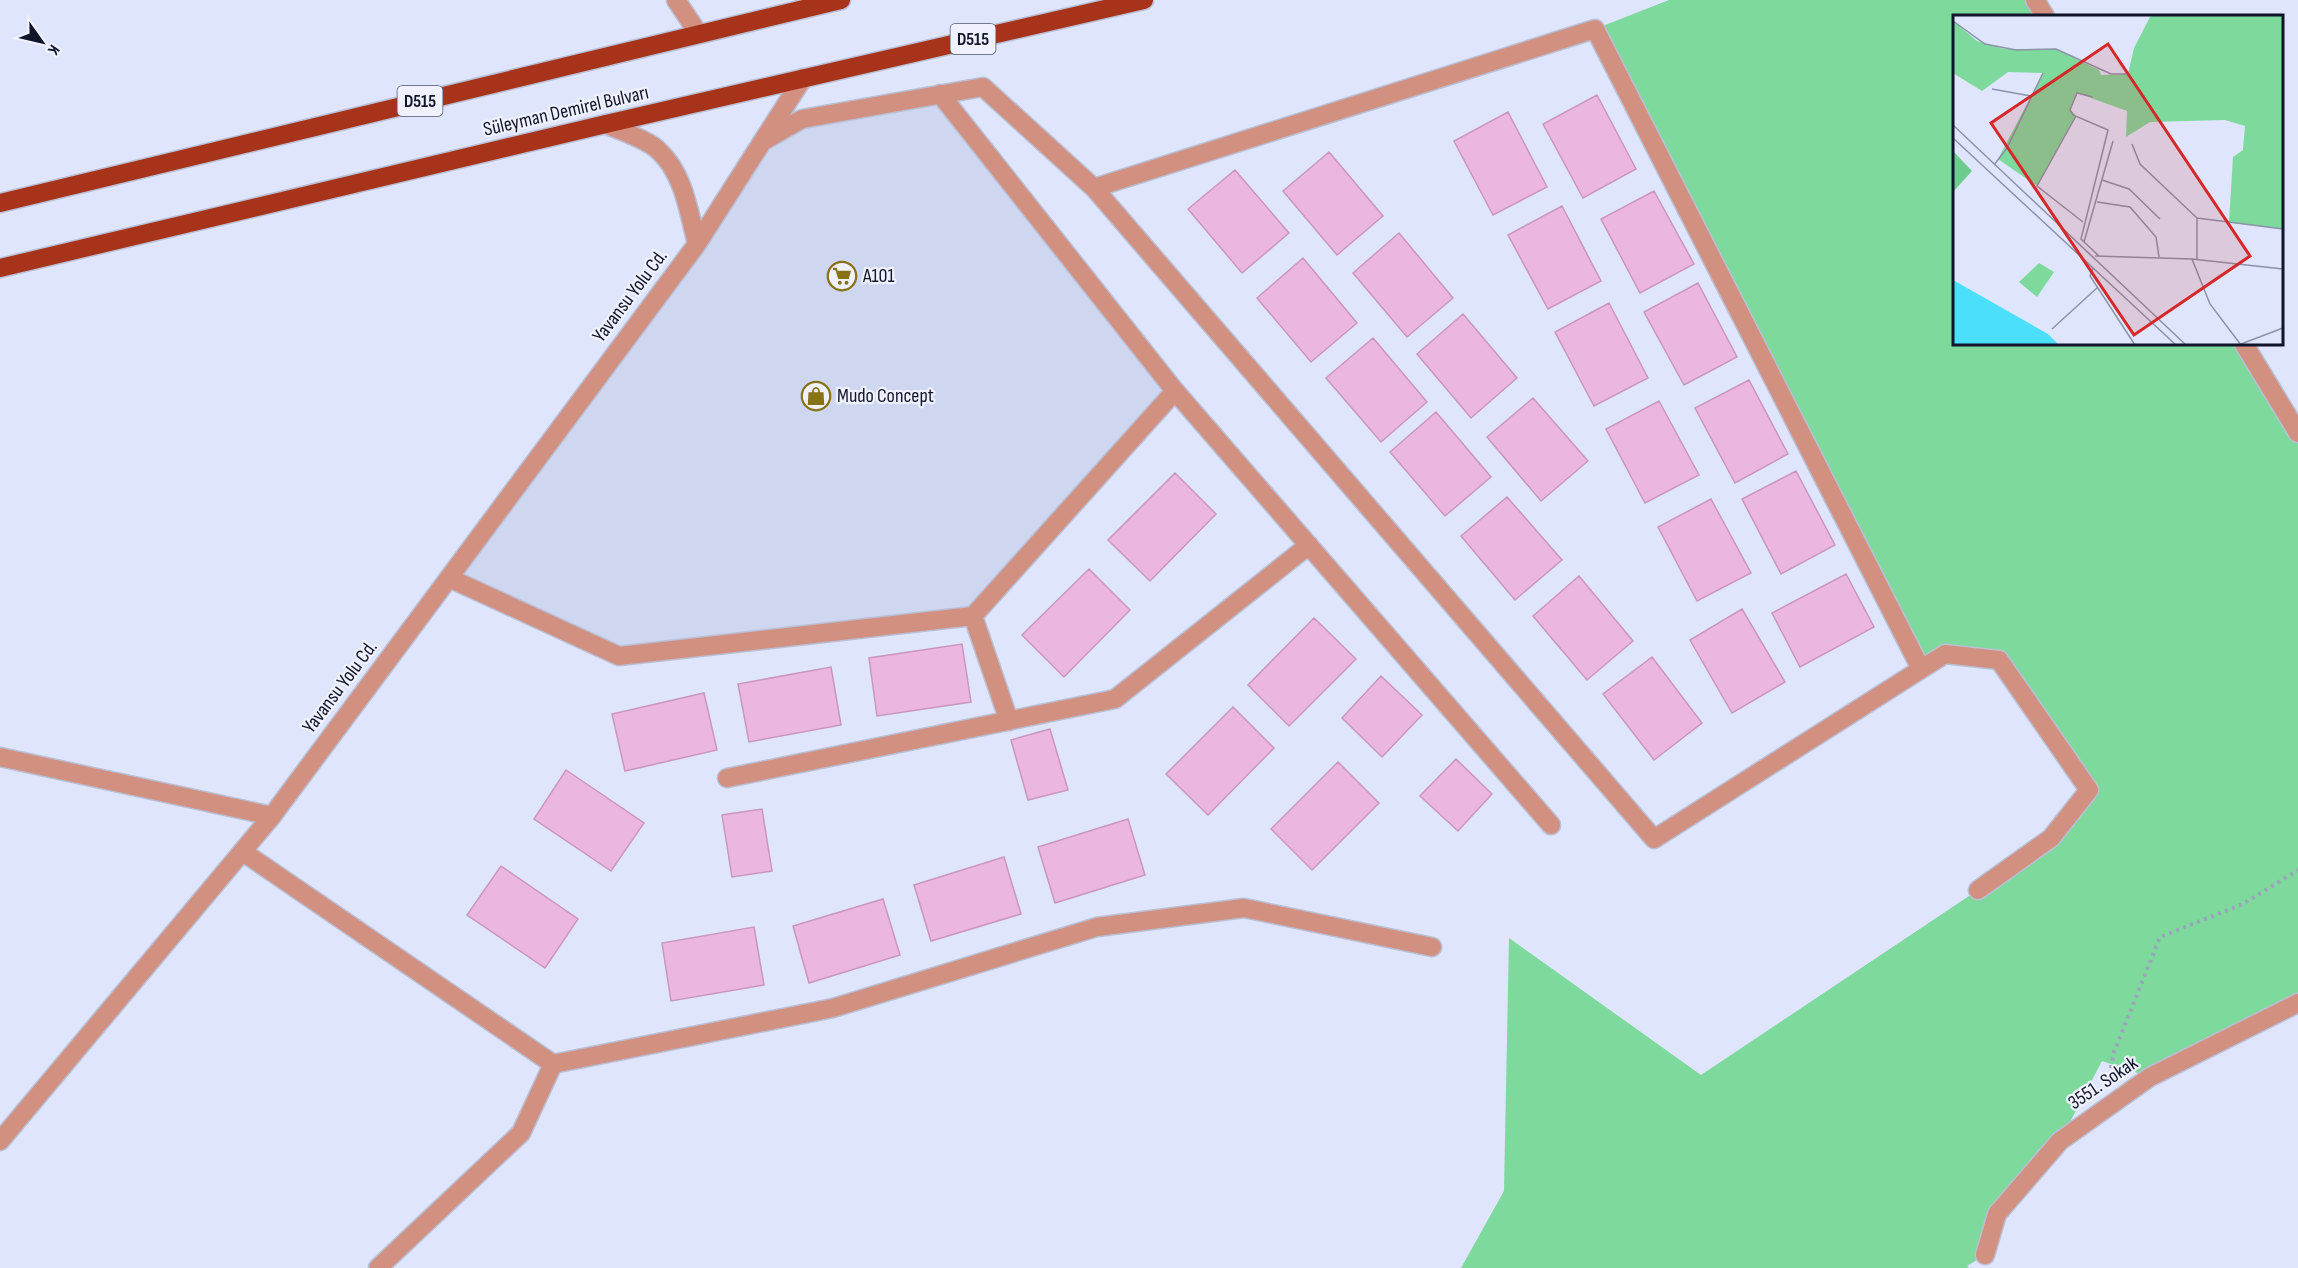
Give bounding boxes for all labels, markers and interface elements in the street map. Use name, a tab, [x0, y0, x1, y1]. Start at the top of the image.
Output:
north arrow	[12, 12, 72, 72]
inset map	[1953, 15, 2283, 345]
road number: D515	[950, 24, 996, 54]
text: K	[43, 41, 63, 58]
street label: Süleyman Demirel Bulvarı	[481, 80, 651, 142]
road number: D515	[398, 86, 442, 116]
street label: Yavansu Yolu Cd.	[587, 245, 673, 347]
supermarket icon: A101	[826, 260, 858, 292]
place label: A101	[862, 264, 894, 288]
shop icon: Mudo Concept	[800, 380, 832, 412]
place label: Mudo Concept	[837, 384, 934, 408]
street label: Yavansu Yolu Cd.	[297, 636, 383, 738]
street label: 3551. Sokak	[2064, 1051, 2143, 1115]

